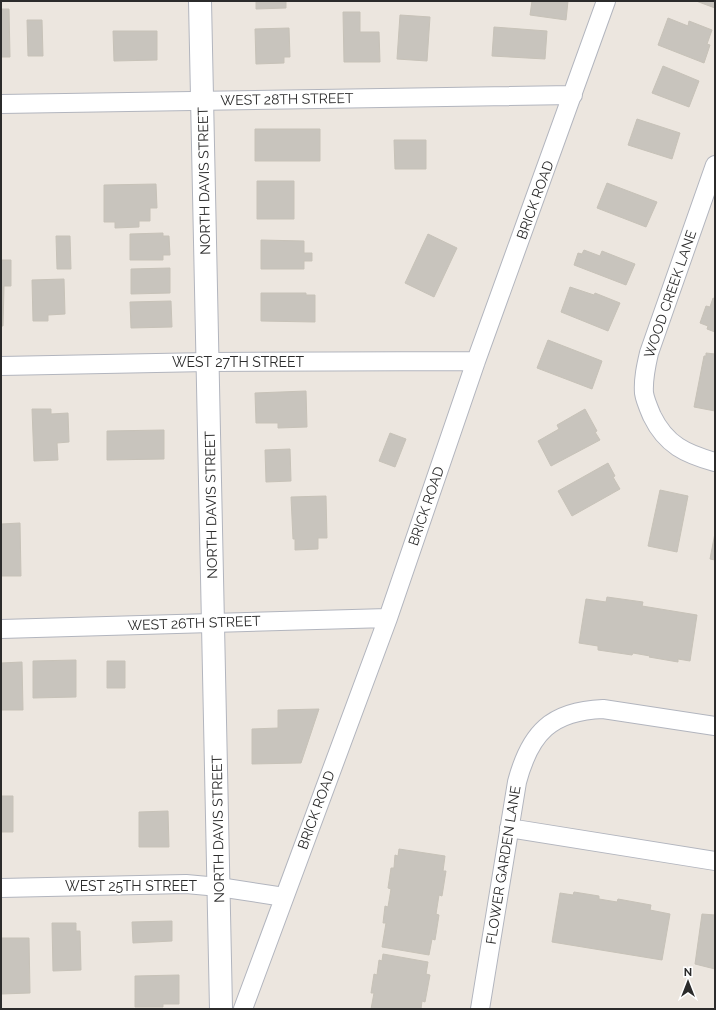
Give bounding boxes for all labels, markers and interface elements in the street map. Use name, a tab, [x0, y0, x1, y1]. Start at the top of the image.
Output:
street label: WEST 28TH STREET	[220, 90, 354, 108]
street label: NORTH DAVIS STREET	[195, 106, 213, 255]
street label: BRICK ROAD	[513, 158, 557, 242]
street label: WOOD CREEK LANE	[641, 228, 699, 360]
street label: WEST 27TH STREET	[172, 354, 304, 370]
street label: NORTH DAVIS STREET	[202, 430, 220, 579]
street label: BRICK ROAD	[405, 464, 447, 548]
street label: WEST 26TH STREET	[127, 613, 261, 633]
street label: NORTH DAVIS STREET	[209, 754, 227, 903]
street label: BRICK ROAD	[294, 768, 338, 852]
street label: FLOWER GARDEN LANE	[483, 784, 523, 946]
street label: WEST 25TH STREET	[65, 878, 197, 894]
north arrow	[668, 962, 708, 1002]
text: N	[684, 966, 692, 979]

